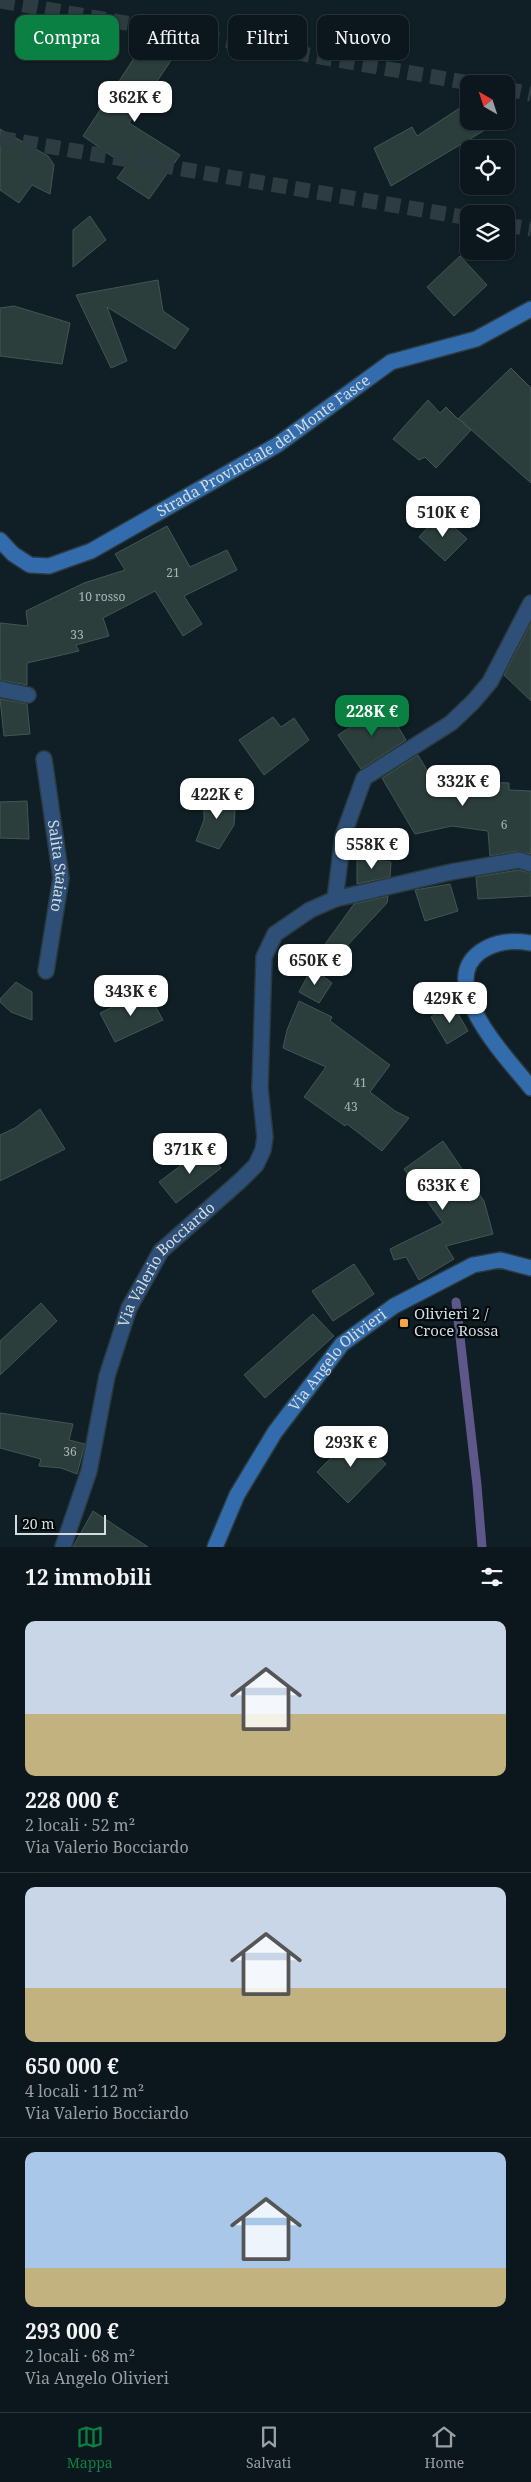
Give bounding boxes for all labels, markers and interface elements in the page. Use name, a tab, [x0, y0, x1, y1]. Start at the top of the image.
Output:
chip: Compra	[15, 15, 119, 60]
chip: Affitta	[129, 15, 218, 60]
chip: Filtri	[228, 15, 307, 60]
chip: Nuovo	[317, 15, 409, 60]
north arrow	[460, 75, 515, 130]
map controls	[460, 75, 515, 260]
pin: 362K €	[94, 80, 176, 123]
text: 362K €	[109, 86, 161, 108]
button: locate	[460, 140, 515, 195]
button: layers	[460, 205, 515, 260]
street label: Strada Provinciale del Monte Fasce	[153, 370, 374, 521]
pin: 510K €	[402, 496, 484, 538]
text: 510K €	[417, 501, 469, 523]
house number: 21	[166, 564, 180, 581]
house number: 10 rosso	[79, 588, 125, 605]
house number: 33	[70, 626, 84, 643]
pin: 228K €	[331, 694, 413, 737]
text: 228K €	[346, 700, 398, 722]
pin: 332K €	[422, 764, 504, 807]
text: 332K €	[437, 770, 489, 792]
pin: 422K €	[176, 778, 258, 820]
text: 422K €	[191, 783, 243, 805]
house number: 6	[501, 816, 508, 833]
street label: Salita Staiato	[44, 818, 72, 914]
pin: 558K €	[331, 828, 413, 870]
text: 558K €	[346, 833, 398, 855]
pin: 650K €	[274, 944, 356, 986]
text: 650K €	[289, 949, 341, 971]
pin: 343K €	[90, 974, 172, 1017]
text: 343K €	[105, 980, 157, 1002]
pin: 429K €	[409, 982, 491, 1024]
text: 429K €	[424, 987, 476, 1009]
house number: 41	[353, 1074, 367, 1091]
house number: 43	[344, 1098, 358, 1115]
pin: 371K €	[149, 1132, 231, 1175]
text: 371K €	[164, 1138, 216, 1160]
pin: 633K €	[402, 1168, 484, 1211]
text: 633K €	[417, 1174, 469, 1196]
street label: Via Valerio Bocciardo	[113, 1197, 219, 1329]
place label: Olivieri 2 / Croce Rossa	[414, 1303, 499, 1340]
street label: Via Angelo Olivieri	[284, 1304, 390, 1415]
marker: Olivieri 2 / Croce Rossa	[398, 1317, 410, 1329]
pin: 293K €	[310, 1426, 392, 1468]
text: 293K €	[325, 1431, 377, 1453]
house number: 36	[63, 1443, 77, 1460]
scale bar	[15, 1512, 106, 1535]
text: 20 m	[22, 1514, 55, 1533]
text: 12 immobili	[25, 1563, 152, 1591]
icon: filters	[478, 1563, 506, 1591]
icon: home	[221, 1654, 311, 1744]
text: 228 000 €	[25, 1786, 119, 1814]
text: 2 locali · 52 m²	[25, 1814, 135, 1836]
text: Via Valerio Bocciardo	[25, 1836, 189, 1858]
icon: home	[221, 1919, 311, 2009]
text: 650 000 €	[25, 2052, 119, 2080]
text: 4 locali · 112 m²	[25, 2080, 144, 2102]
text: Via Valerio Bocciardo	[25, 2102, 189, 2124]
icon: home	[221, 2184, 311, 2274]
text: 293 000 €	[25, 2317, 119, 2345]
text: 2 locali · 68 m²	[25, 2345, 135, 2367]
text: Via Angelo Olivieri	[25, 2367, 169, 2389]
tab: Mappa	[67, 2423, 113, 2472]
tab: Salvati	[246, 2423, 291, 2472]
tab: Home	[424, 2423, 464, 2472]

